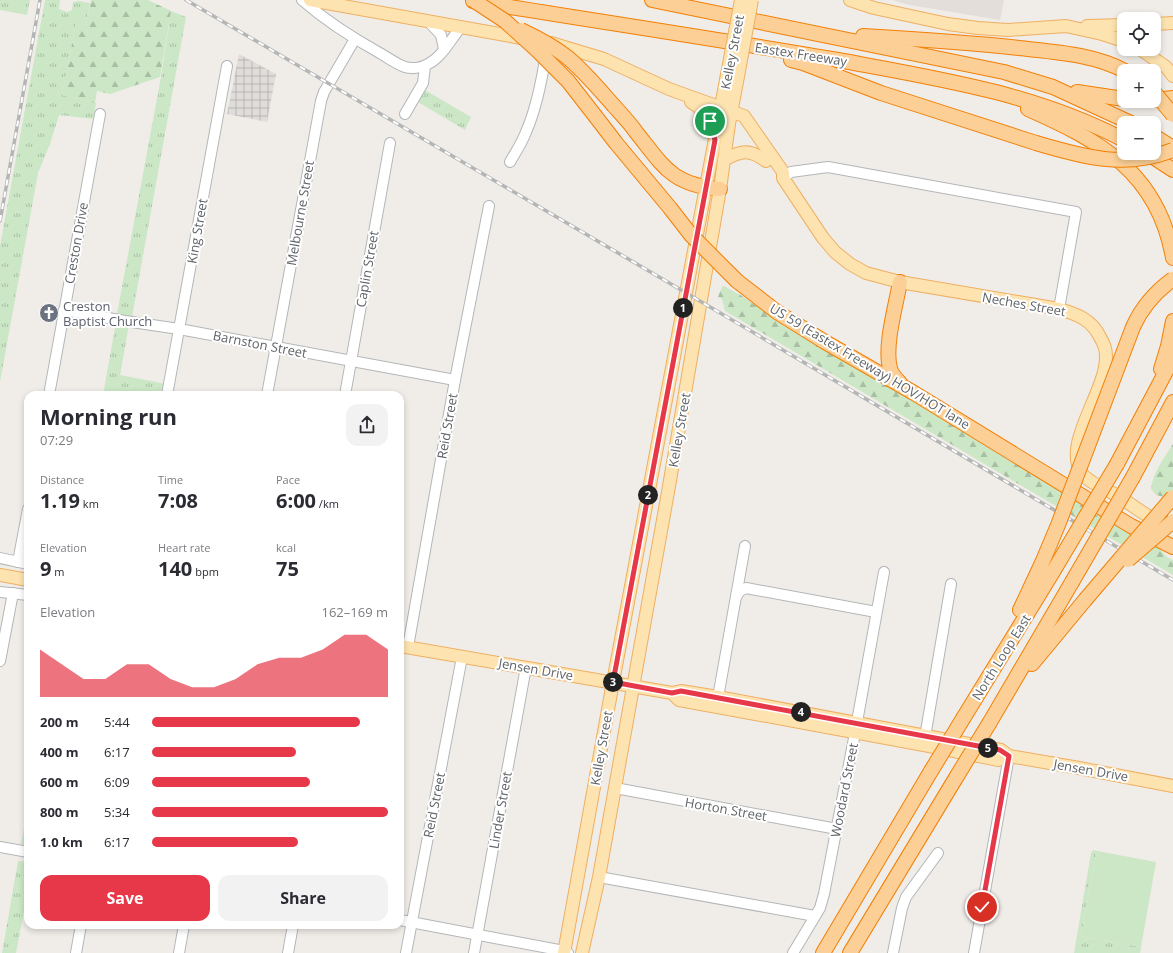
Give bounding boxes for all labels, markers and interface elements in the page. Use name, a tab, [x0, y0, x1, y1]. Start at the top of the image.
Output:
map controls	[1117, 12, 1161, 160]
button: locate	[1117, 12, 1161, 56]
street label: Kelley Street	[716, 13, 748, 91]
street label: Eastex Freeway	[754, 38, 849, 70]
button: +	[1117, 64, 1161, 108]
pin	[693, 104, 727, 138]
icon: arrive	[699, 110, 721, 132]
button: −	[1117, 116, 1161, 160]
street label: Melbourne Street	[282, 159, 318, 267]
street label: King Street	[182, 197, 212, 265]
street label: Creston Drive	[60, 201, 92, 285]
street label: Caplin Street	[351, 229, 383, 309]
street label: Neches Street	[981, 288, 1068, 320]
place label: Creston Baptist Church	[63, 297, 152, 330]
pin: 1	[673, 298, 693, 318]
street label: US 59 (Eastex Freeway) HOV/HOT lane	[766, 299, 974, 433]
text: 1	[680, 300, 686, 315]
church icon: Creston Baptist Church	[38, 302, 60, 324]
street label: Barnston Street	[212, 326, 309, 362]
street label: Reid Street	[432, 391, 462, 460]
street label: Kelley Street	[664, 391, 694, 469]
text: Morning run	[40, 401, 177, 431]
button: share	[346, 404, 388, 446]
text: 07:29	[40, 431, 73, 449]
text: Distance	[40, 472, 84, 487]
text: Time	[158, 472, 183, 487]
text: Pace	[276, 472, 300, 487]
pin: 2	[638, 485, 658, 505]
text: 1.19	[40, 487, 80, 514]
text: 7:08	[158, 487, 198, 514]
text: 6:00	[276, 487, 316, 514]
text: 2	[645, 487, 651, 502]
text: km	[80, 496, 99, 511]
text: /km	[316, 496, 339, 511]
text: Elevation	[40, 540, 87, 555]
text: Heart rate	[158, 540, 210, 555]
text: kcal	[276, 540, 296, 555]
text: 9	[40, 555, 51, 582]
text: 140	[158, 555, 192, 582]
text: 75	[276, 555, 299, 582]
text: m	[51, 564, 64, 579]
text: bpm	[192, 564, 219, 579]
text: Elevation	[40, 603, 95, 621]
text: 162–169 m	[321, 603, 388, 621]
street label: North Loop East	[967, 610, 1035, 703]
street label: Jensen Drive	[495, 653, 575, 684]
pin: 3	[603, 672, 623, 692]
text: 3	[610, 674, 616, 689]
pin: 4	[791, 702, 811, 722]
text: 4	[798, 704, 804, 719]
street label: Kelley Street	[586, 709, 616, 787]
text: 200 m	[40, 713, 78, 731]
text: 5:44	[104, 713, 130, 731]
pin: 5	[978, 738, 998, 758]
text: 5	[985, 740, 991, 755]
street label: Woodard Street	[826, 741, 862, 839]
text: 400 m	[40, 743, 78, 761]
text: 6:17	[104, 743, 130, 761]
street label: Jensen Drive	[1050, 754, 1130, 785]
street label: Reid Street	[419, 770, 449, 839]
street label: Linder Street	[484, 770, 516, 850]
text: 600 m	[40, 773, 78, 791]
text: 6:09	[104, 773, 130, 791]
street label: Horton Street	[684, 793, 769, 825]
text: 800 m	[40, 803, 78, 821]
text: 5:34	[104, 803, 130, 821]
text: 1.0 km	[40, 833, 83, 851]
text: 6:17	[104, 833, 130, 851]
button: Save	[40, 875, 210, 921]
button: Share	[218, 875, 388, 921]
pin	[965, 890, 999, 924]
icon: check	[971, 896, 993, 918]

